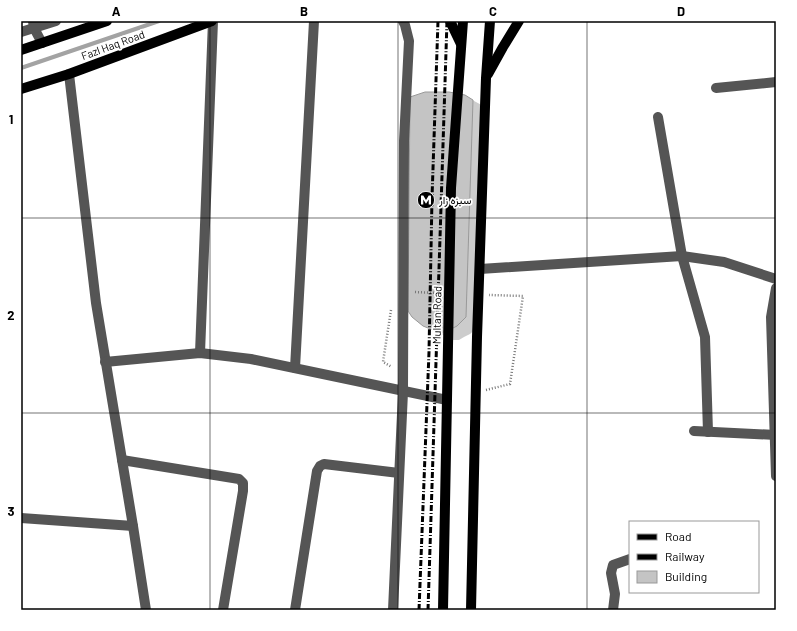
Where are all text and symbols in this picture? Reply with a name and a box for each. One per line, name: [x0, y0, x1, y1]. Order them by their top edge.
text: A: [112, 3, 121, 19]
text: B: [300, 3, 308, 19]
text: C: [489, 3, 497, 19]
text: D: [677, 3, 685, 19]
street label: Fazl Haq Road: [79, 27, 146, 62]
text: 1: [9, 111, 13, 127]
metro station icon: سبزہ زار: [416, 190, 436, 210]
place label: سبزہ زار: [438, 193, 472, 207]
street label: Multan Road: [429, 286, 444, 344]
text: 2: [7, 307, 15, 323]
text: 3: [7, 503, 15, 519]
legend: [629, 521, 759, 593]
text: Road: [665, 529, 692, 543]
text: Railway: [665, 549, 705, 563]
text: Building: [665, 569, 707, 583]

